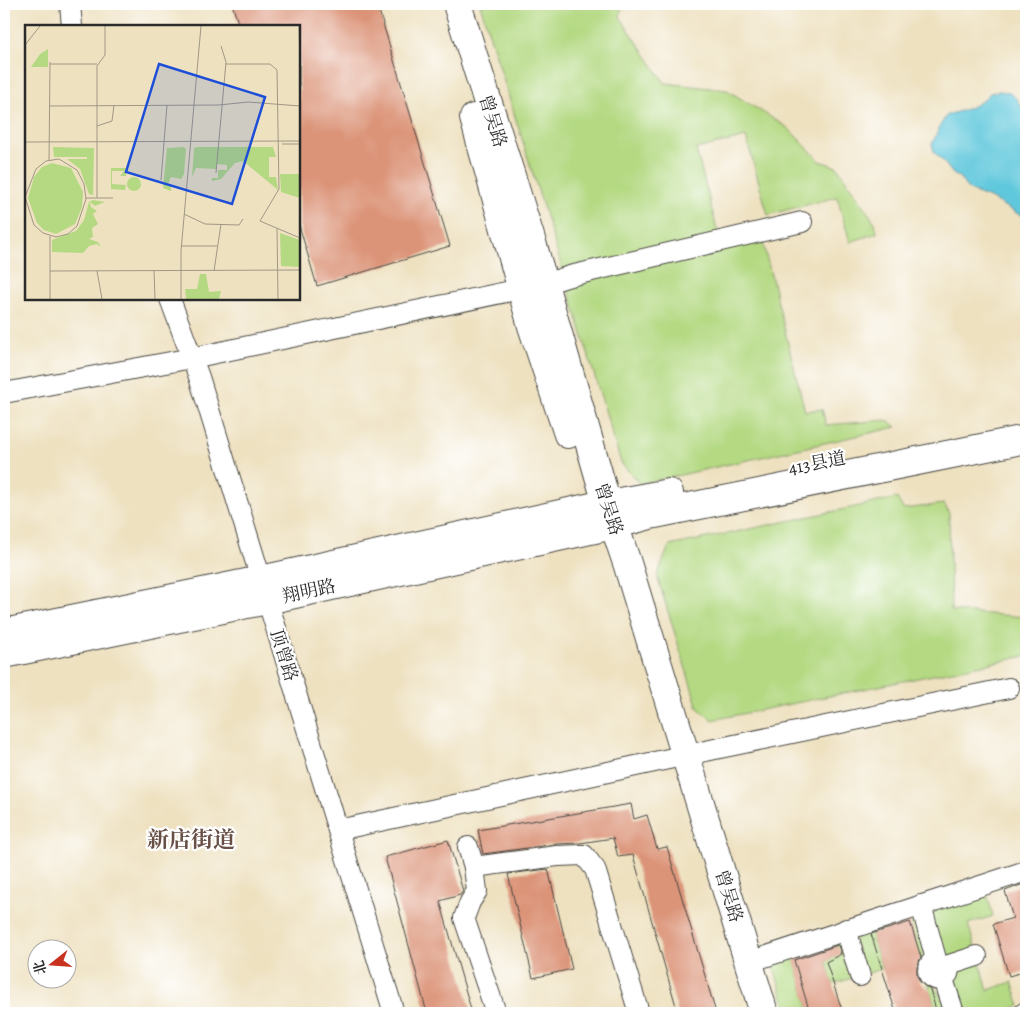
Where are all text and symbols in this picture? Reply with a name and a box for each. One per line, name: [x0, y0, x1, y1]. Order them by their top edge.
inset map: [25, 25, 300, 300]
street label: 曾吴路: [474, 92, 512, 150]
street label: 413县道: [786, 446, 848, 480]
street label: 曾吴路: [589, 480, 629, 538]
street label: 翔明路: [280, 574, 338, 608]
street label: 顶曾路: [265, 626, 303, 684]
district label: 新店街道: [147, 825, 235, 855]
street label: 曾吴路: [710, 867, 748, 925]
north arrow: [28, 940, 78, 990]
text: 北: [29, 958, 51, 977]

